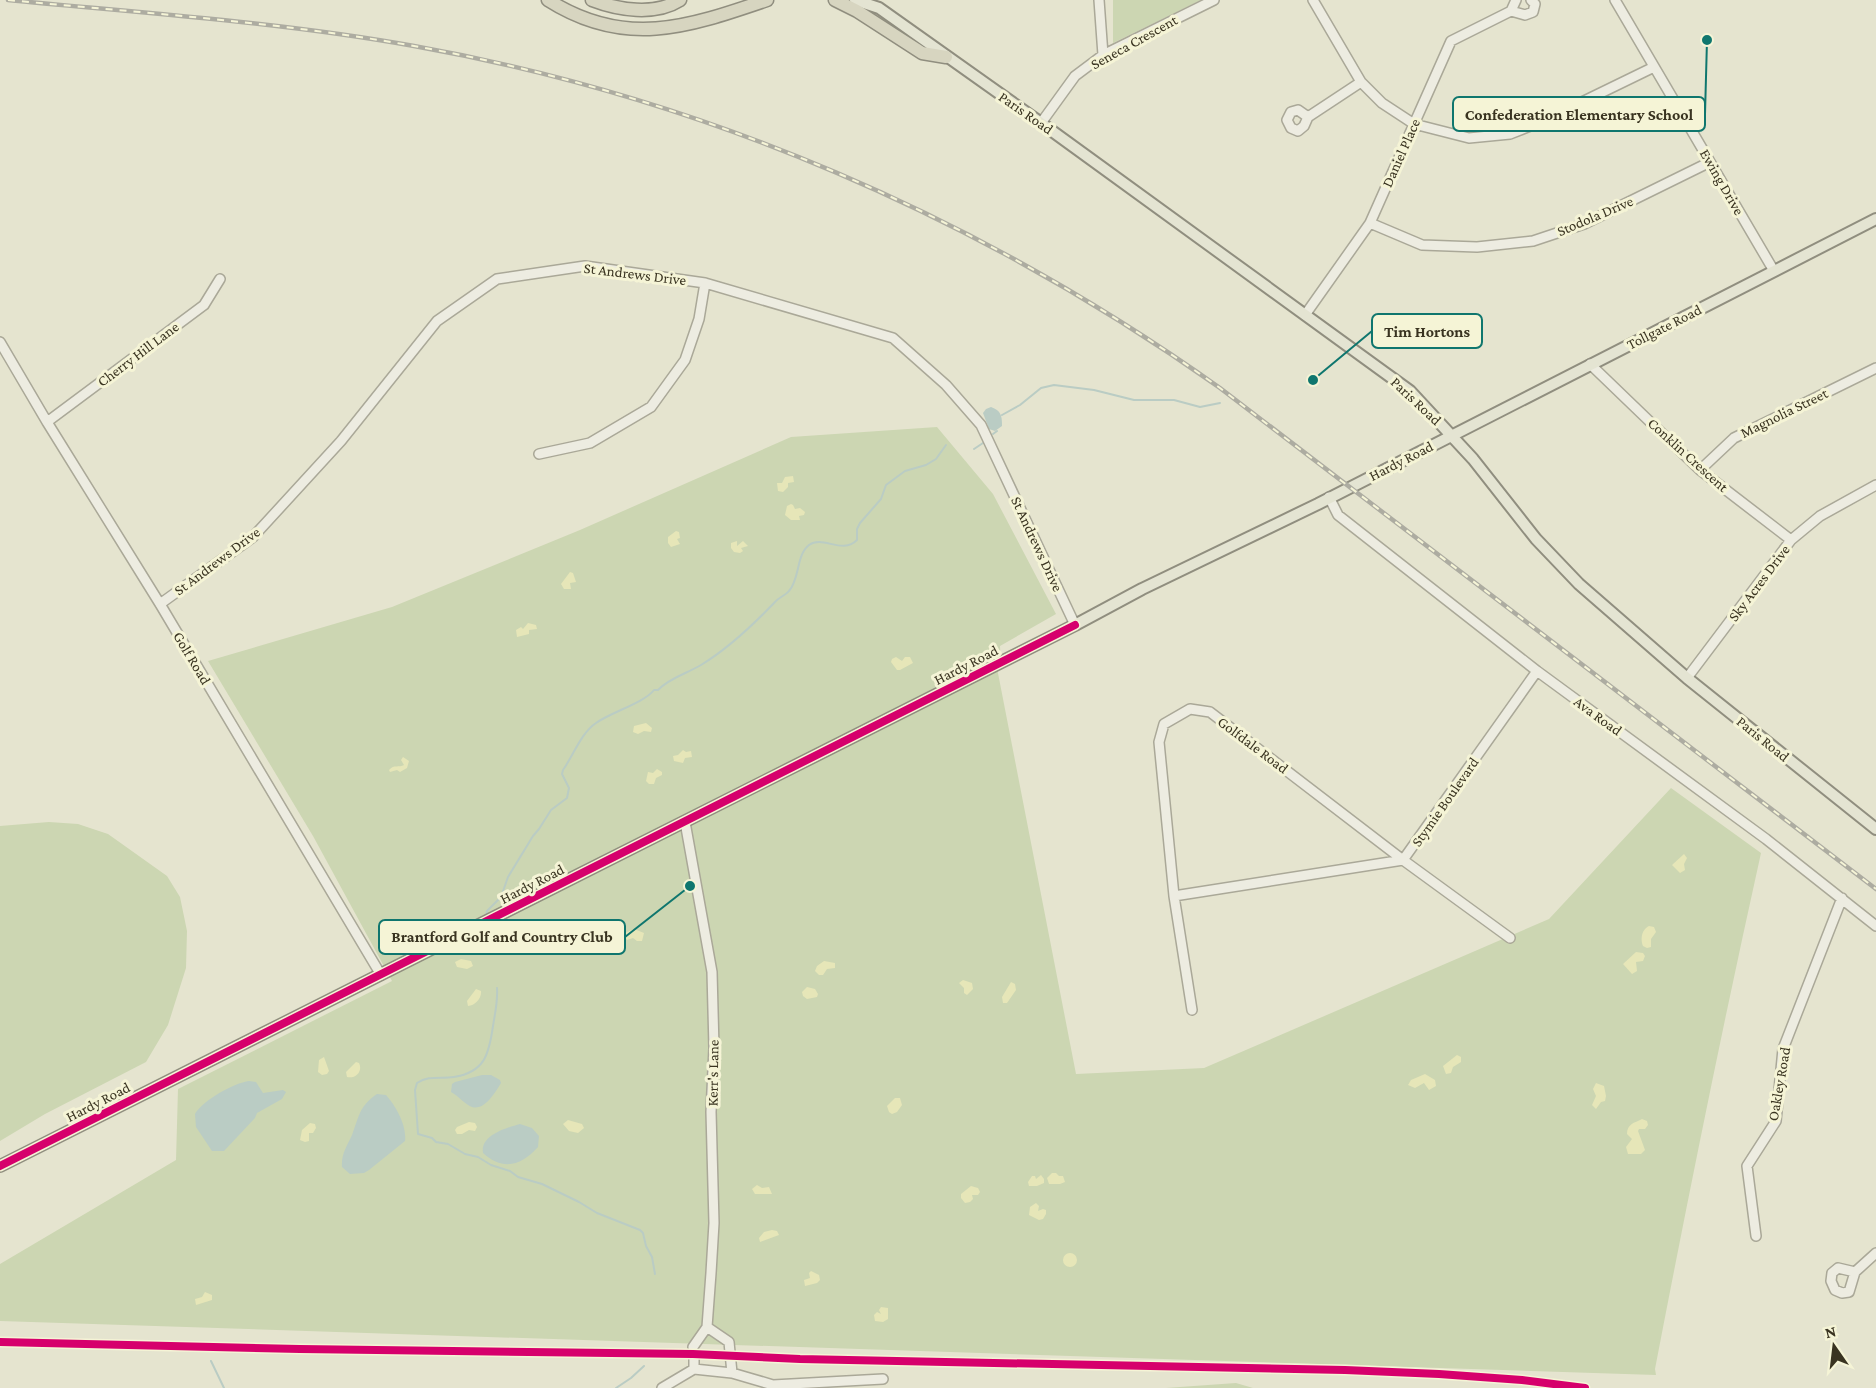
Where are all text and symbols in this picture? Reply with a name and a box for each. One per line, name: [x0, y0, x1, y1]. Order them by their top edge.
street label: Seneca Crescent: [1088, 11, 1181, 72]
street label: Paris Road: [996, 88, 1056, 138]
callout: Confederation Elementary School: [1453, 97, 1705, 131]
text: Confederation Elementary School: [1465, 106, 1694, 123]
street label: Daniel Place: [1379, 116, 1423, 190]
street label: Ewing Drive: [1696, 146, 1748, 219]
street label: Stodola Drive: [1555, 193, 1636, 239]
street label: St Andrews Drive: [583, 260, 688, 288]
street label: Tollgate Road: [1624, 301, 1705, 354]
callout: Tim Hortons: [1372, 314, 1482, 348]
street label: Cherry Hill Lane: [94, 318, 183, 391]
text: Tim Hortons: [1384, 323, 1471, 340]
street label: Paris Road: [1388, 374, 1444, 428]
street label: Magnolia Street: [1738, 385, 1832, 442]
street label: Conklin Crescent: [1645, 415, 1732, 496]
street label: Hardy Road: [1366, 438, 1436, 485]
street label: St Andrews Drive: [1008, 494, 1066, 594]
street label: St Andrews Drive: [171, 523, 263, 598]
street label: Sky Acres Drive: [1725, 541, 1794, 625]
street label: Golf Road: [170, 629, 214, 687]
street label: Hardy Road: [931, 642, 1001, 689]
street label: Ava Road: [1571, 693, 1625, 739]
street label: Golfdale Road: [1215, 713, 1291, 777]
street label: Paris Road: [1734, 713, 1792, 765]
street label: Stymie Boulevard: [1408, 754, 1483, 850]
street label: Hardy Road: [497, 861, 567, 908]
callout: Brantford Golf and Country Club: [379, 920, 625, 954]
text: Brantford Golf and Country Club: [391, 928, 613, 945]
street label: Kerr's Lane: [704, 1039, 722, 1107]
street label: Oakley Road: [1765, 1046, 1794, 1122]
street label: Hardy Road: [63, 1079, 133, 1126]
north arrow: [1804, 1316, 1864, 1376]
text: N: [1823, 1322, 1838, 1341]

